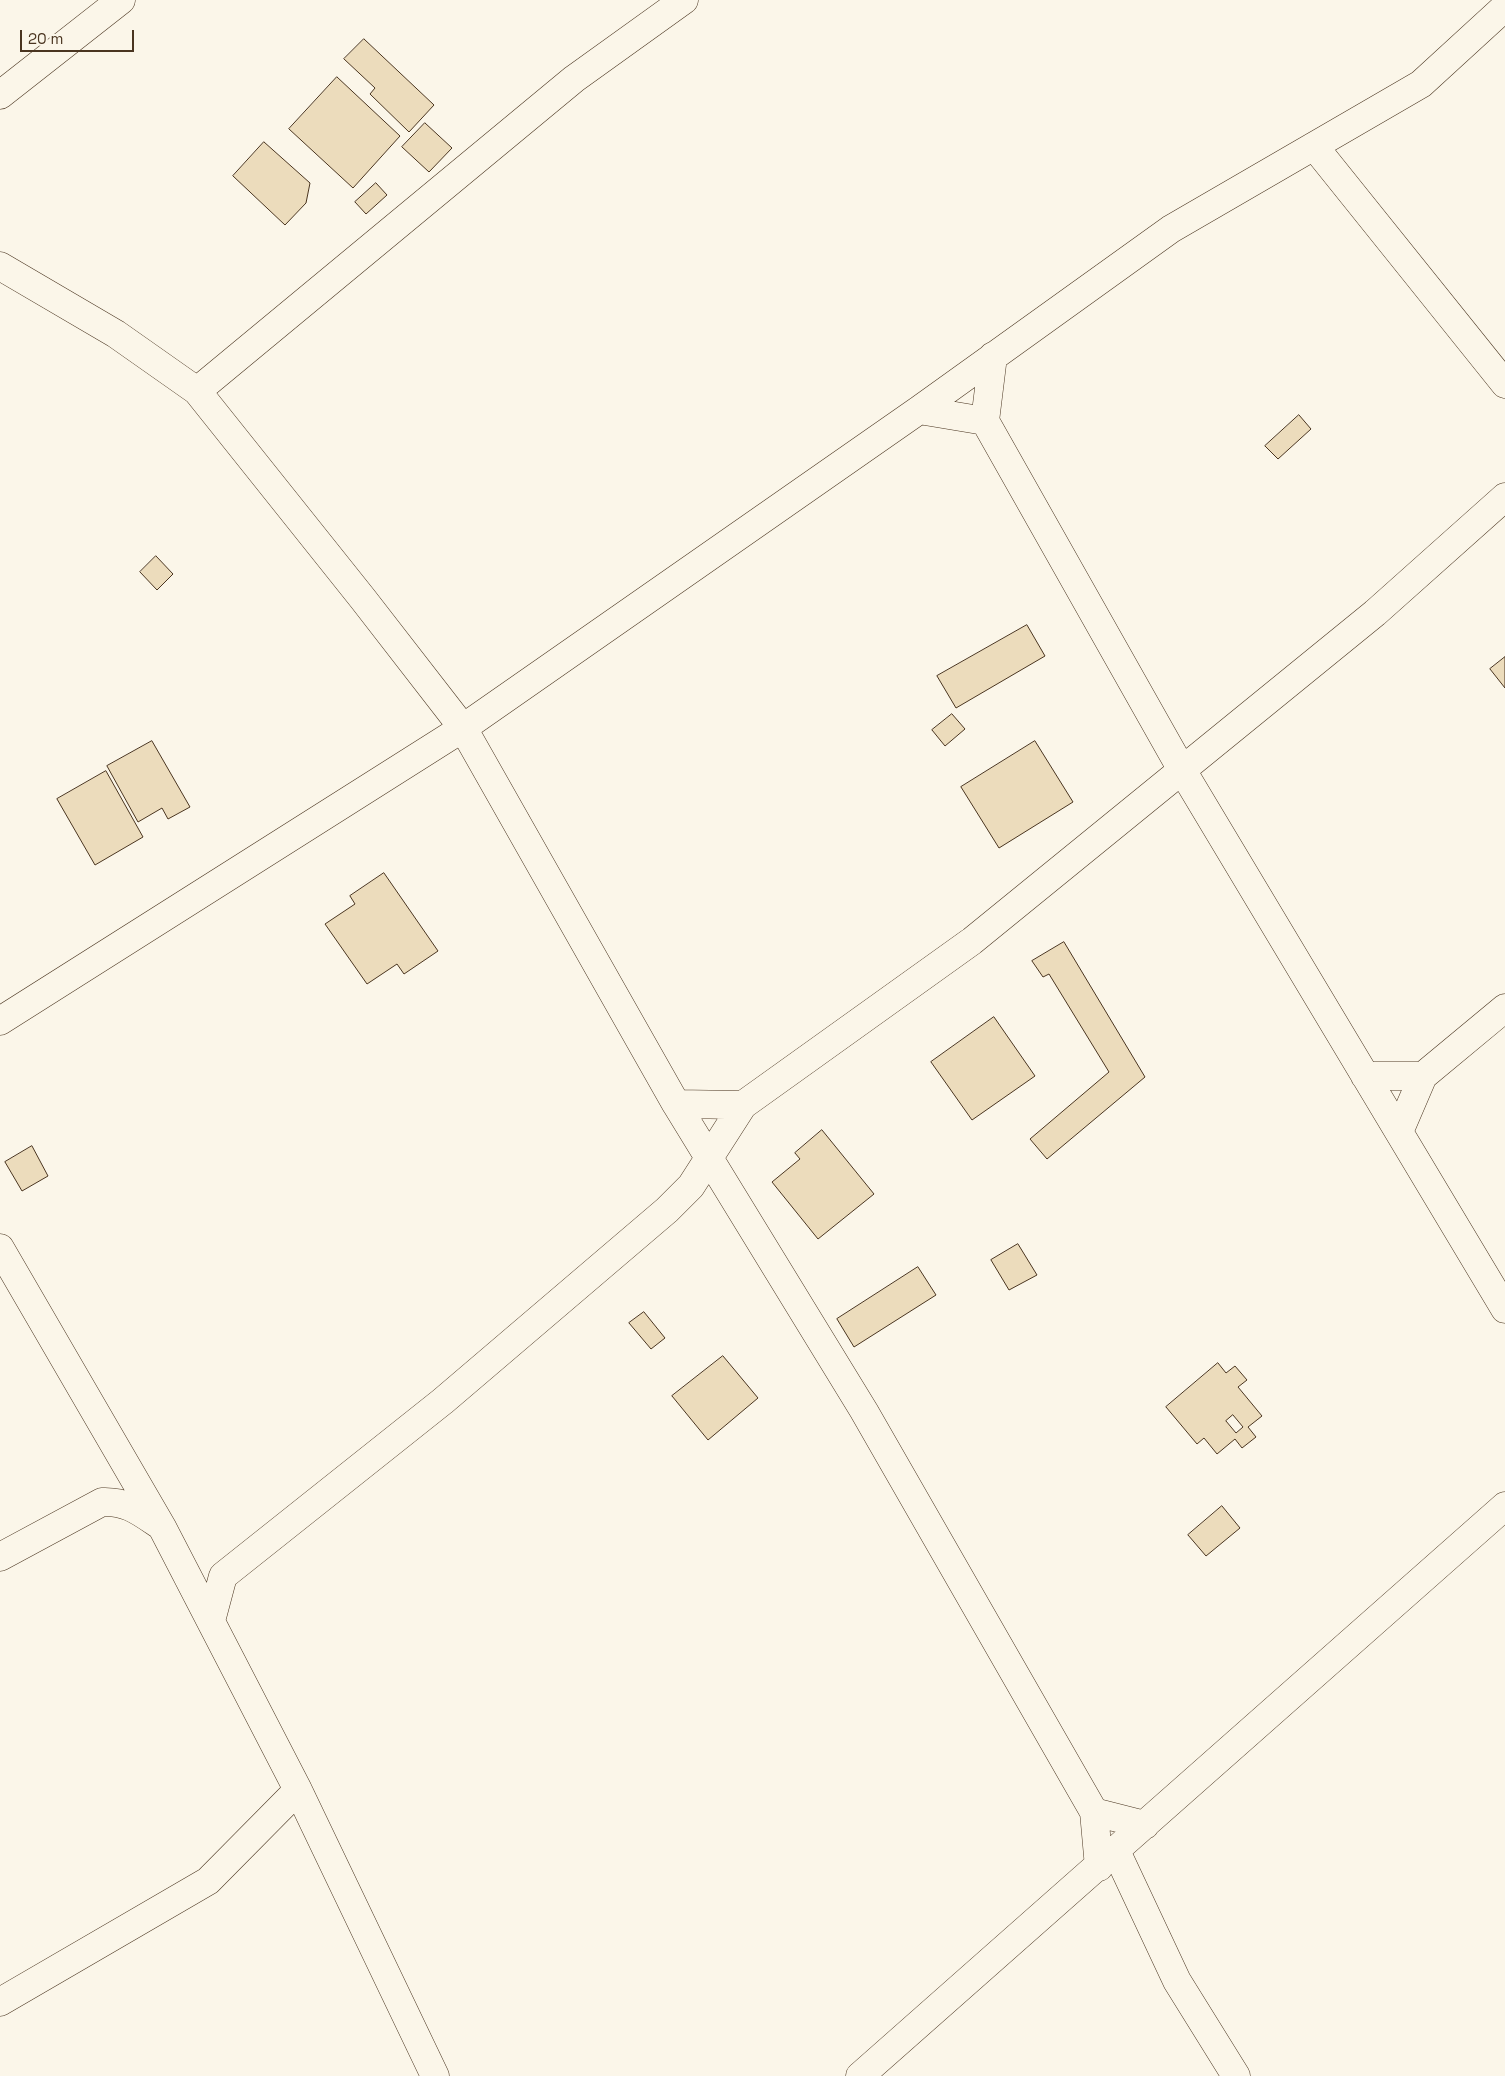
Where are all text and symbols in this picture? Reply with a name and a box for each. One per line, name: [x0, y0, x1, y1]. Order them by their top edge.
scale bar: [22, 20, 136, 52]
text: 20 m: [28, 29, 63, 48]

